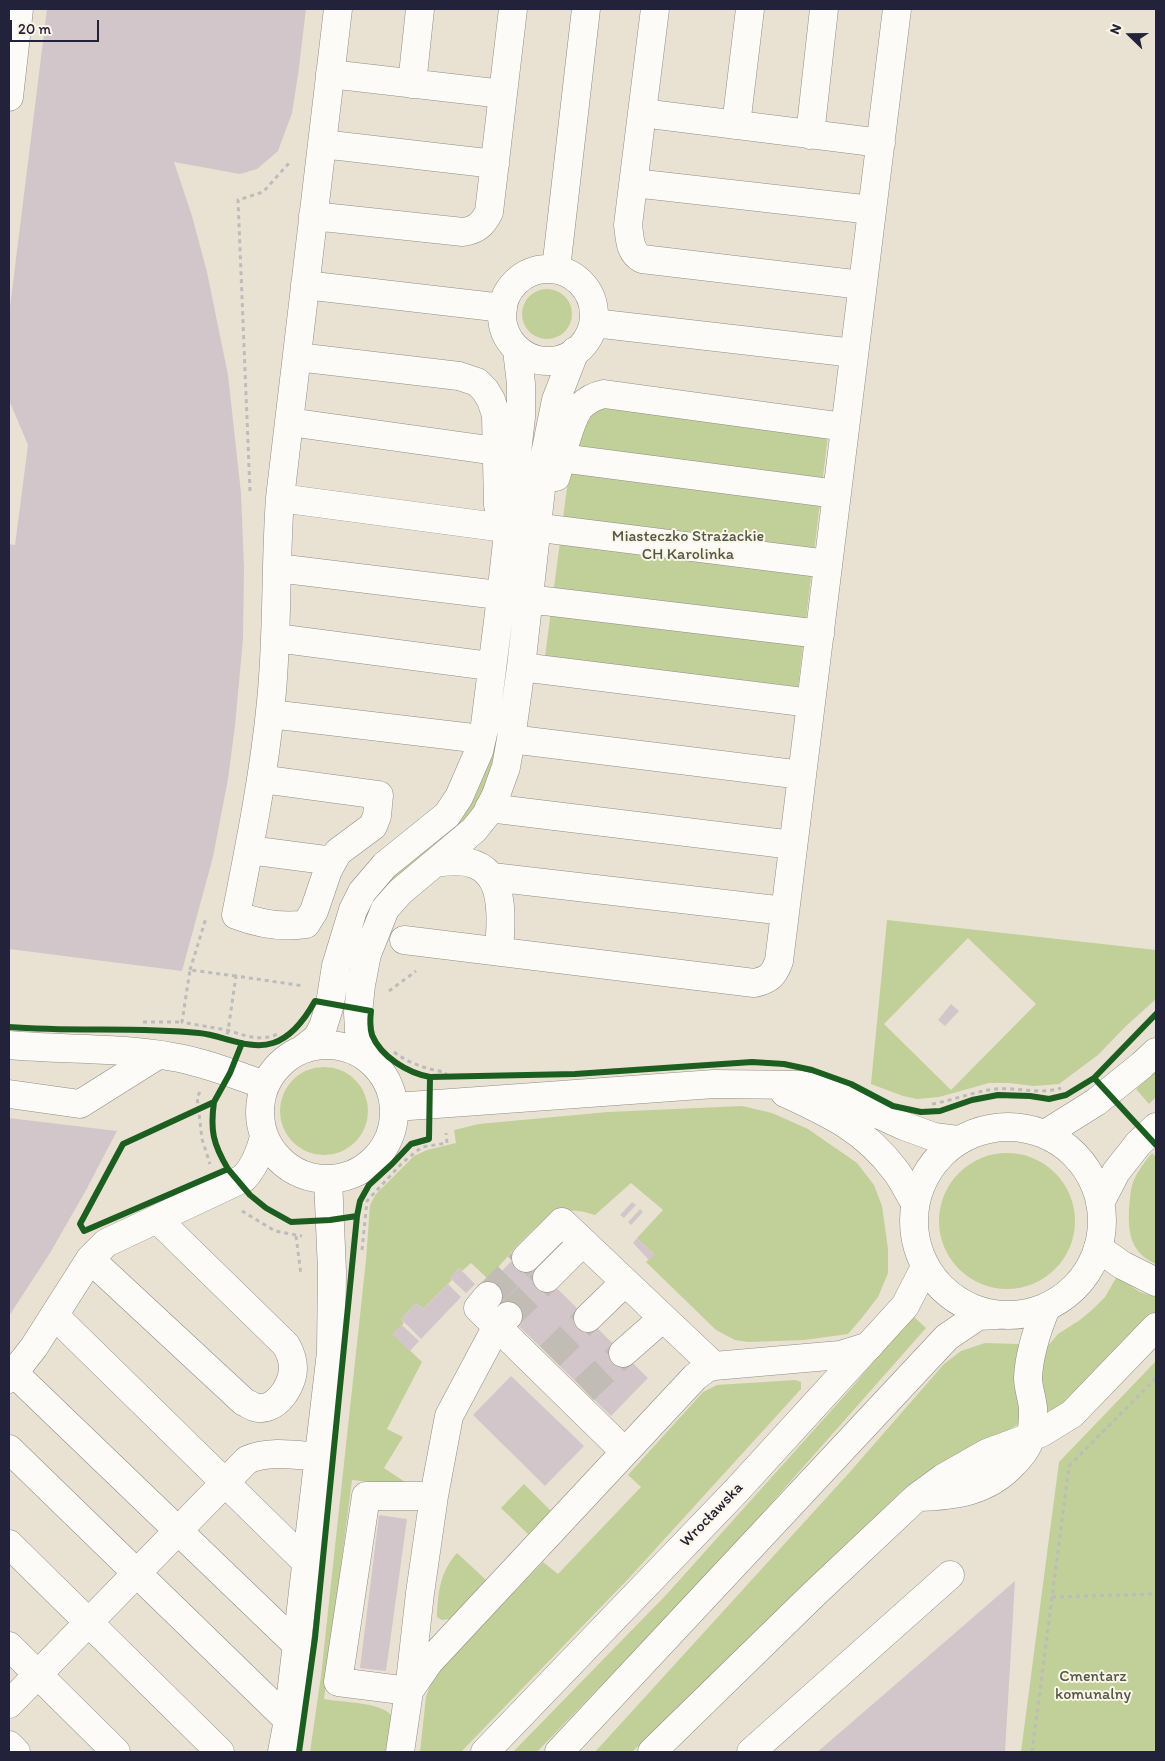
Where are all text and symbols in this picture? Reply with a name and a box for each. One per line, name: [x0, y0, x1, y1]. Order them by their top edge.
scale bar: [12, 10, 101, 42]
north arrow: [1105, 10, 1155, 60]
text: 20 m: [18, 20, 51, 38]
text: N: [1106, 22, 1125, 37]
park label: Miasteczko Strażackie CH Karolinka: [612, 527, 764, 565]
street label: Wrocławska: [676, 1479, 748, 1551]
park label: Cmentarz komunalny: [1055, 1667, 1131, 1705]

